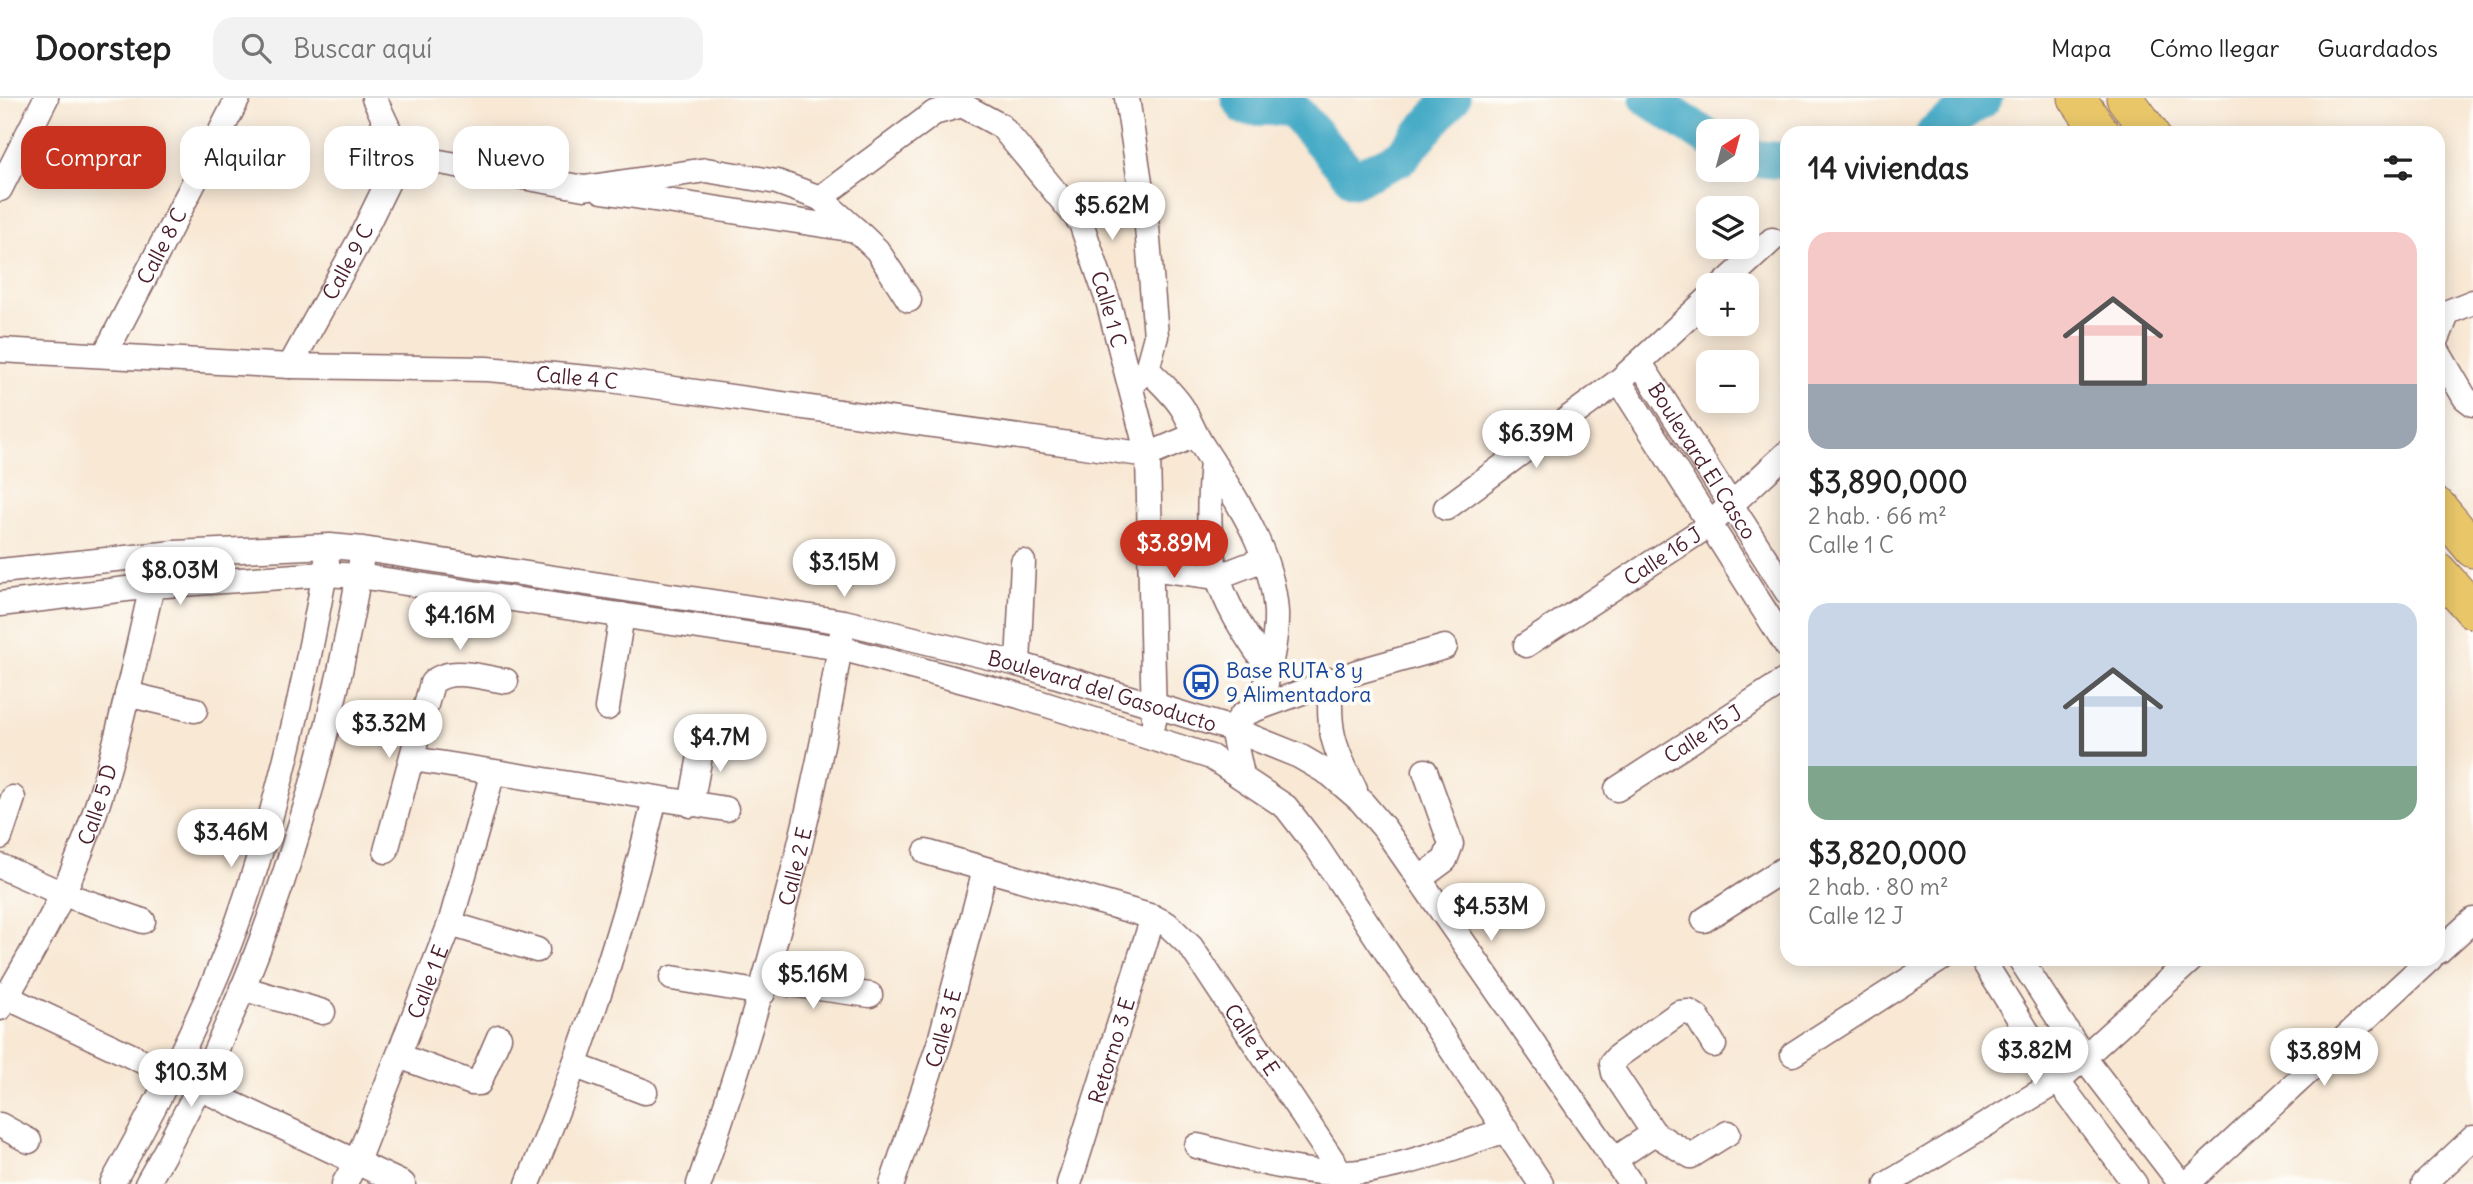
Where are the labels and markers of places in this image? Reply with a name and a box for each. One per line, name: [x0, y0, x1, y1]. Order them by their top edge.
pin: $5.62M: [1055, 183, 1169, 242]
pin: $6.39M: [1479, 410, 1593, 470]
pin: $3.89M: [1117, 520, 1231, 580]
pin: $3.15M: [787, 540, 901, 599]
pin: $8.03M: [123, 547, 237, 607]
pin: $4.16M: [403, 592, 517, 652]
place label: Base RUTA 8 y 9 Alimentadora: [1226, 657, 1371, 708]
bus stop icon: Base RUTA 8 y 9 Alimentadora: [1182, 663, 1220, 701]
pin: $3.32M: [332, 700, 446, 760]
pin: $4.7M: [671, 714, 769, 774]
pin: $3.46M: [174, 810, 288, 869]
pin: $4.53M: [1434, 884, 1548, 943]
pin: $5.16M: [756, 951, 870, 1011]
pin: $3.82M: [1978, 1028, 2092, 1087]
pin: $3.89M: [2267, 1028, 2381, 1088]
pin: $10.3M: [134, 1049, 248, 1109]

